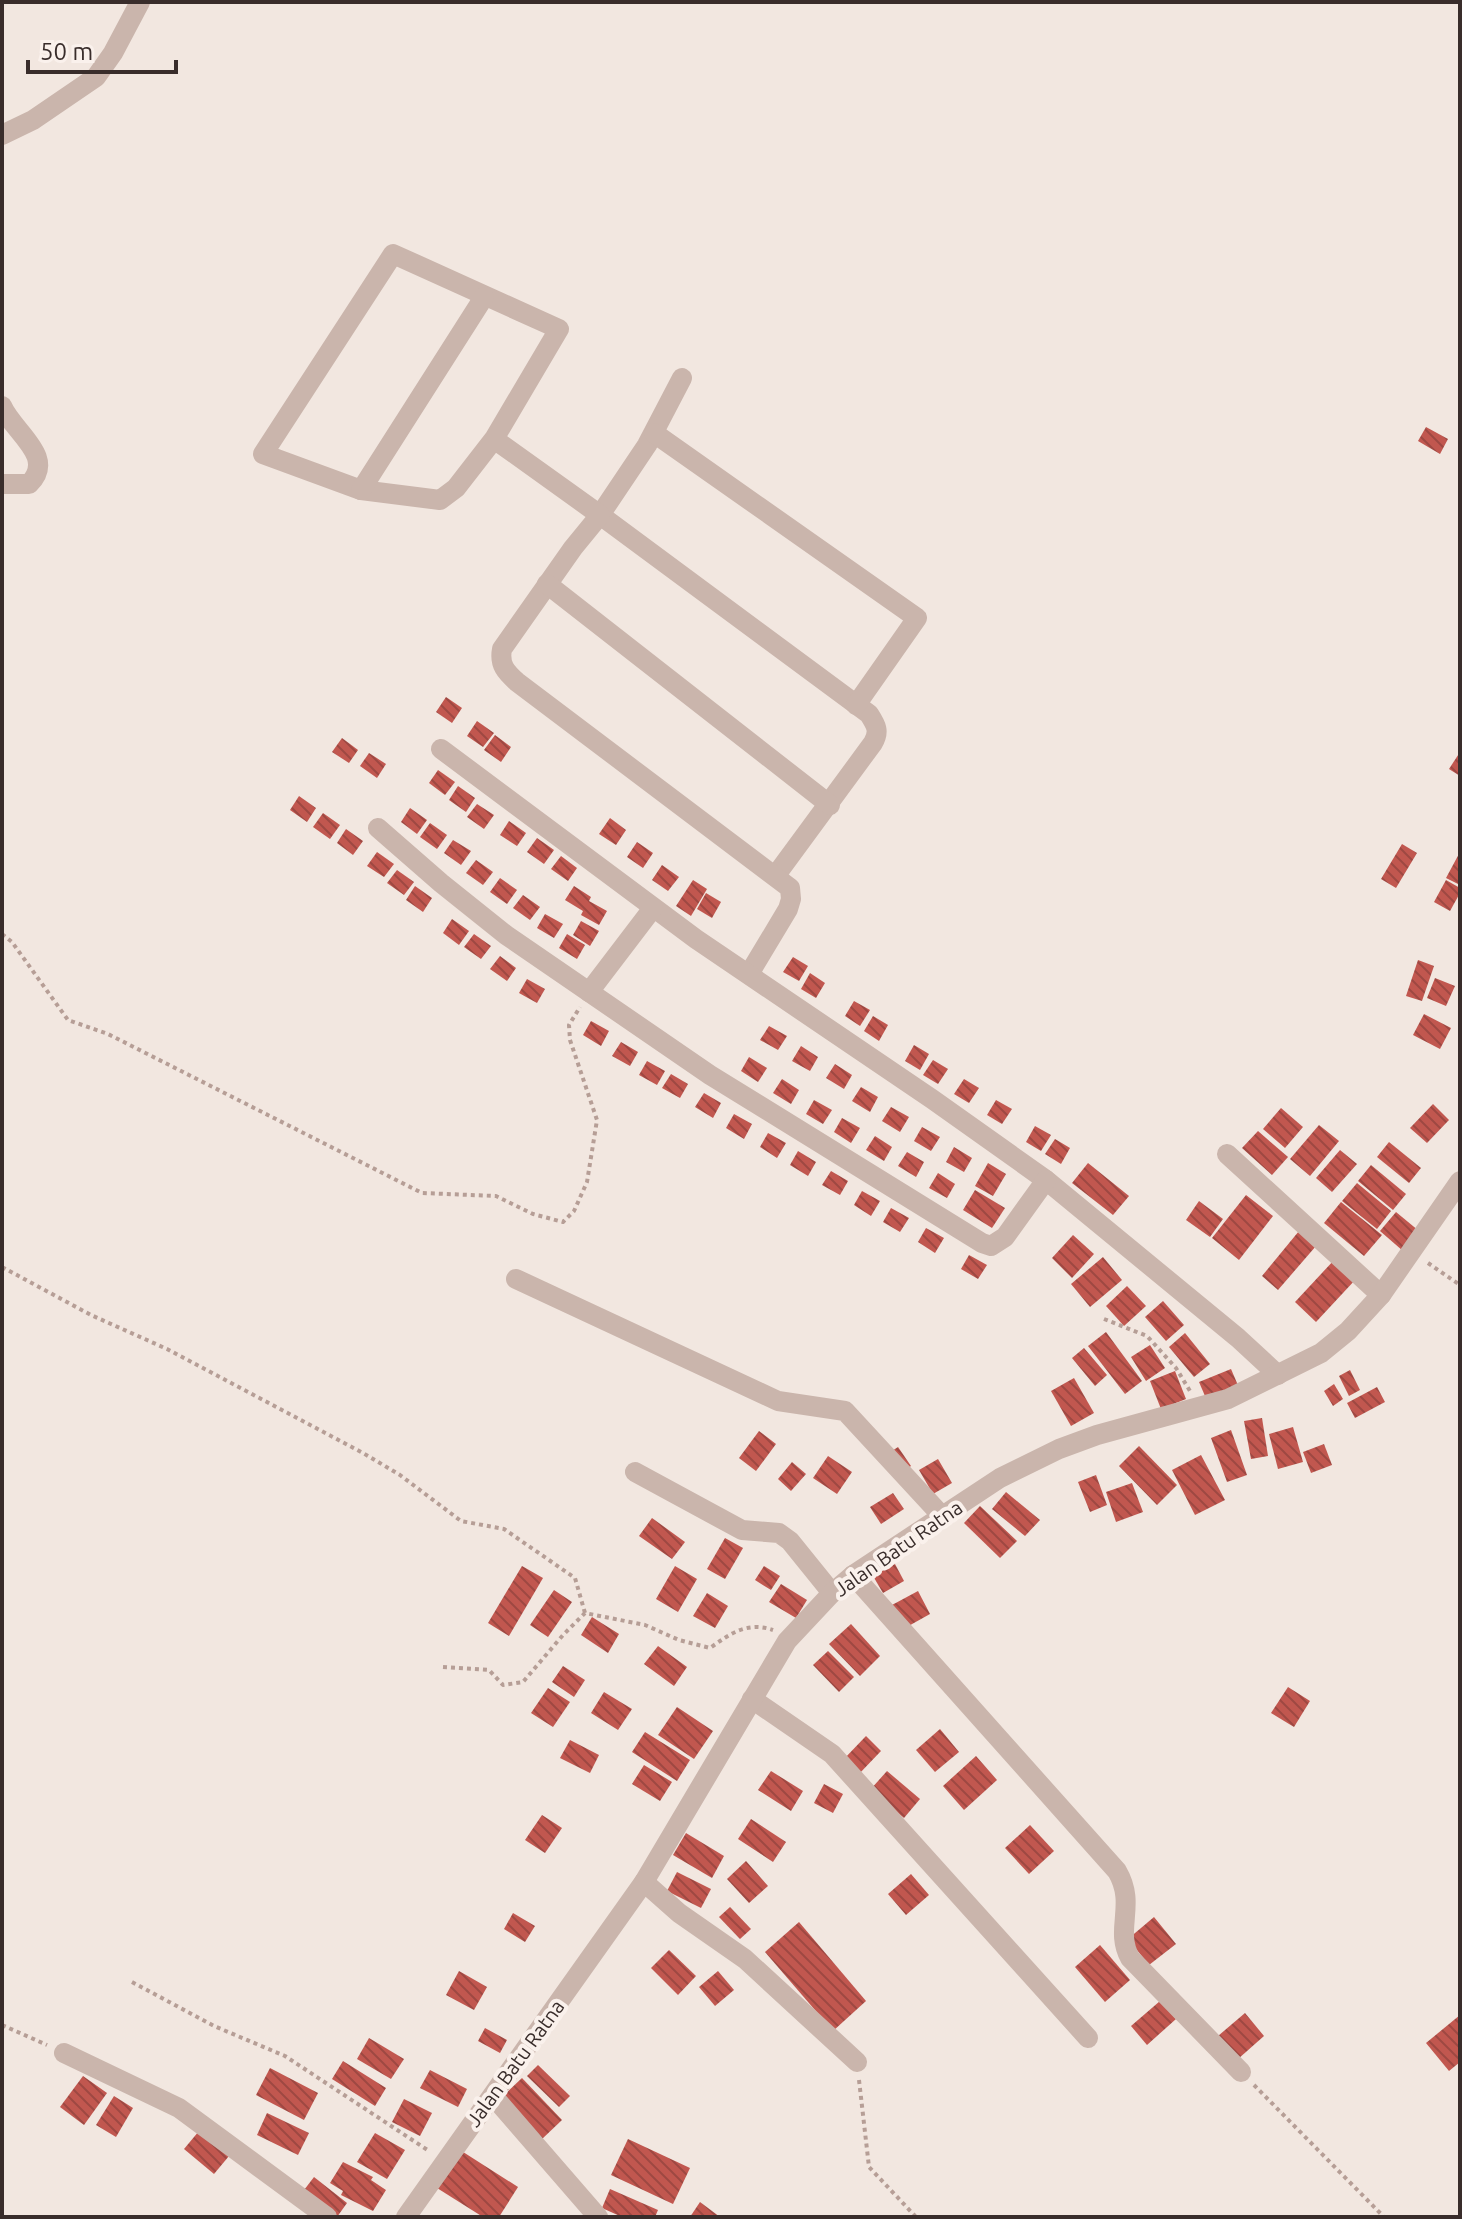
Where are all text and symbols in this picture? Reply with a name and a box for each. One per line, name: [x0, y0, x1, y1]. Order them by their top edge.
scale bar: [28, 24, 176, 74]
text: 50 m: [40, 38, 93, 65]
street label: Jalan Batu Ratna: [830, 1495, 966, 1601]
street label: Jalan Batu Ratna: [461, 1995, 569, 2131]

